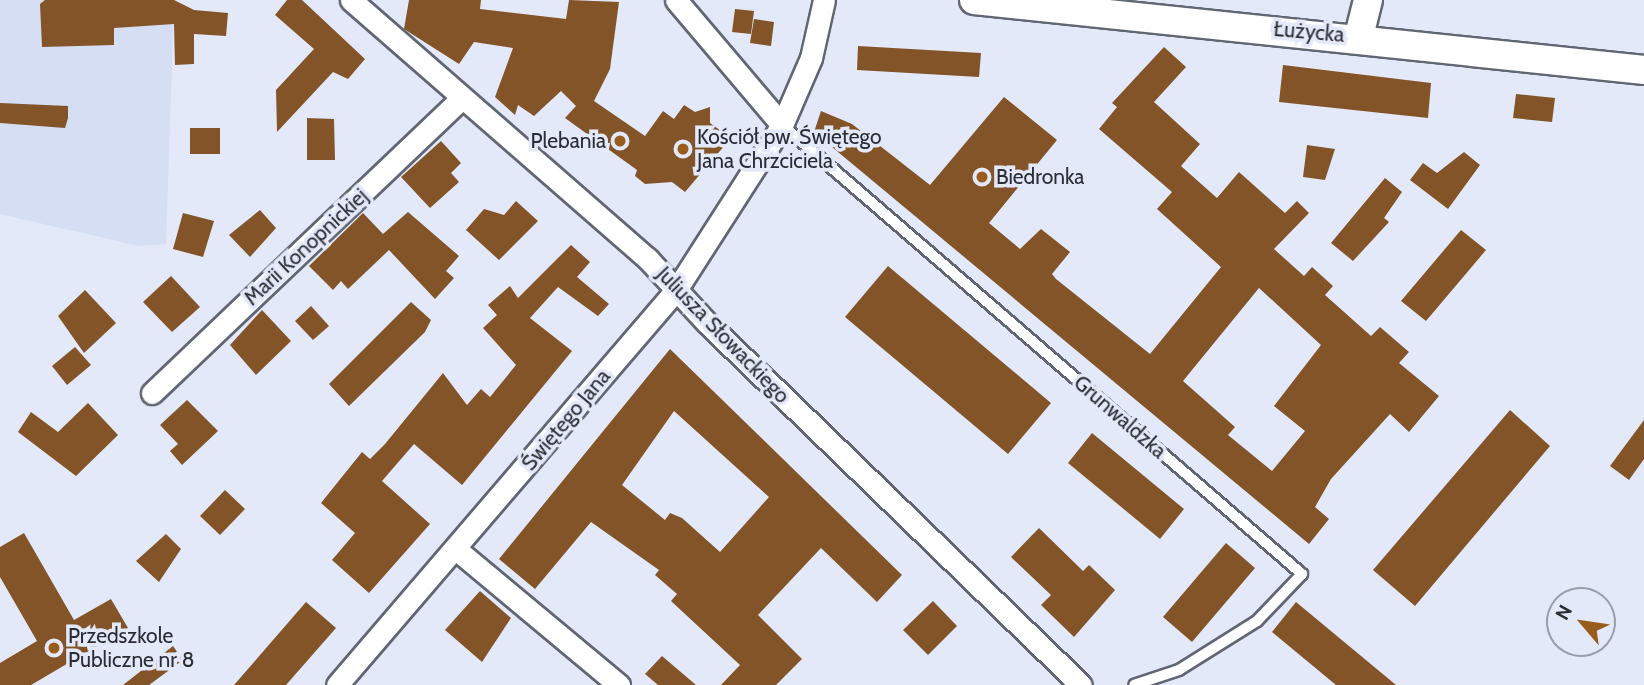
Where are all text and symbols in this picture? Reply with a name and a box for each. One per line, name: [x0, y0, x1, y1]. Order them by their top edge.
street label: Łużycka: [1273, 16, 1345, 48]
place label: Kościół pw. Świętego Jana Chrzciciela: [697, 124, 882, 174]
place label: Plebania: [530, 128, 606, 154]
marker: Plebania: [612, 133, 628, 149]
marker: Kościół pw. Świętego Jana Chrzciciela: [675, 141, 691, 157]
place label: Biedronka: [996, 164, 1084, 190]
marker: Biedronka: [974, 169, 990, 185]
street label: Marii Konopnickiej: [239, 183, 373, 311]
street label: Juliusza Słowackiego: [651, 262, 795, 408]
street label: Świętego Jana: [516, 364, 616, 476]
street label: Grunwaldzka: [1069, 370, 1171, 464]
north arrow: [1546, 587, 1616, 657]
text: N: [1551, 601, 1577, 624]
place label: Przedszkole Publiczne nr 8: [68, 623, 194, 673]
marker: Przedszkole Publiczne nr 8: [46, 640, 62, 656]

